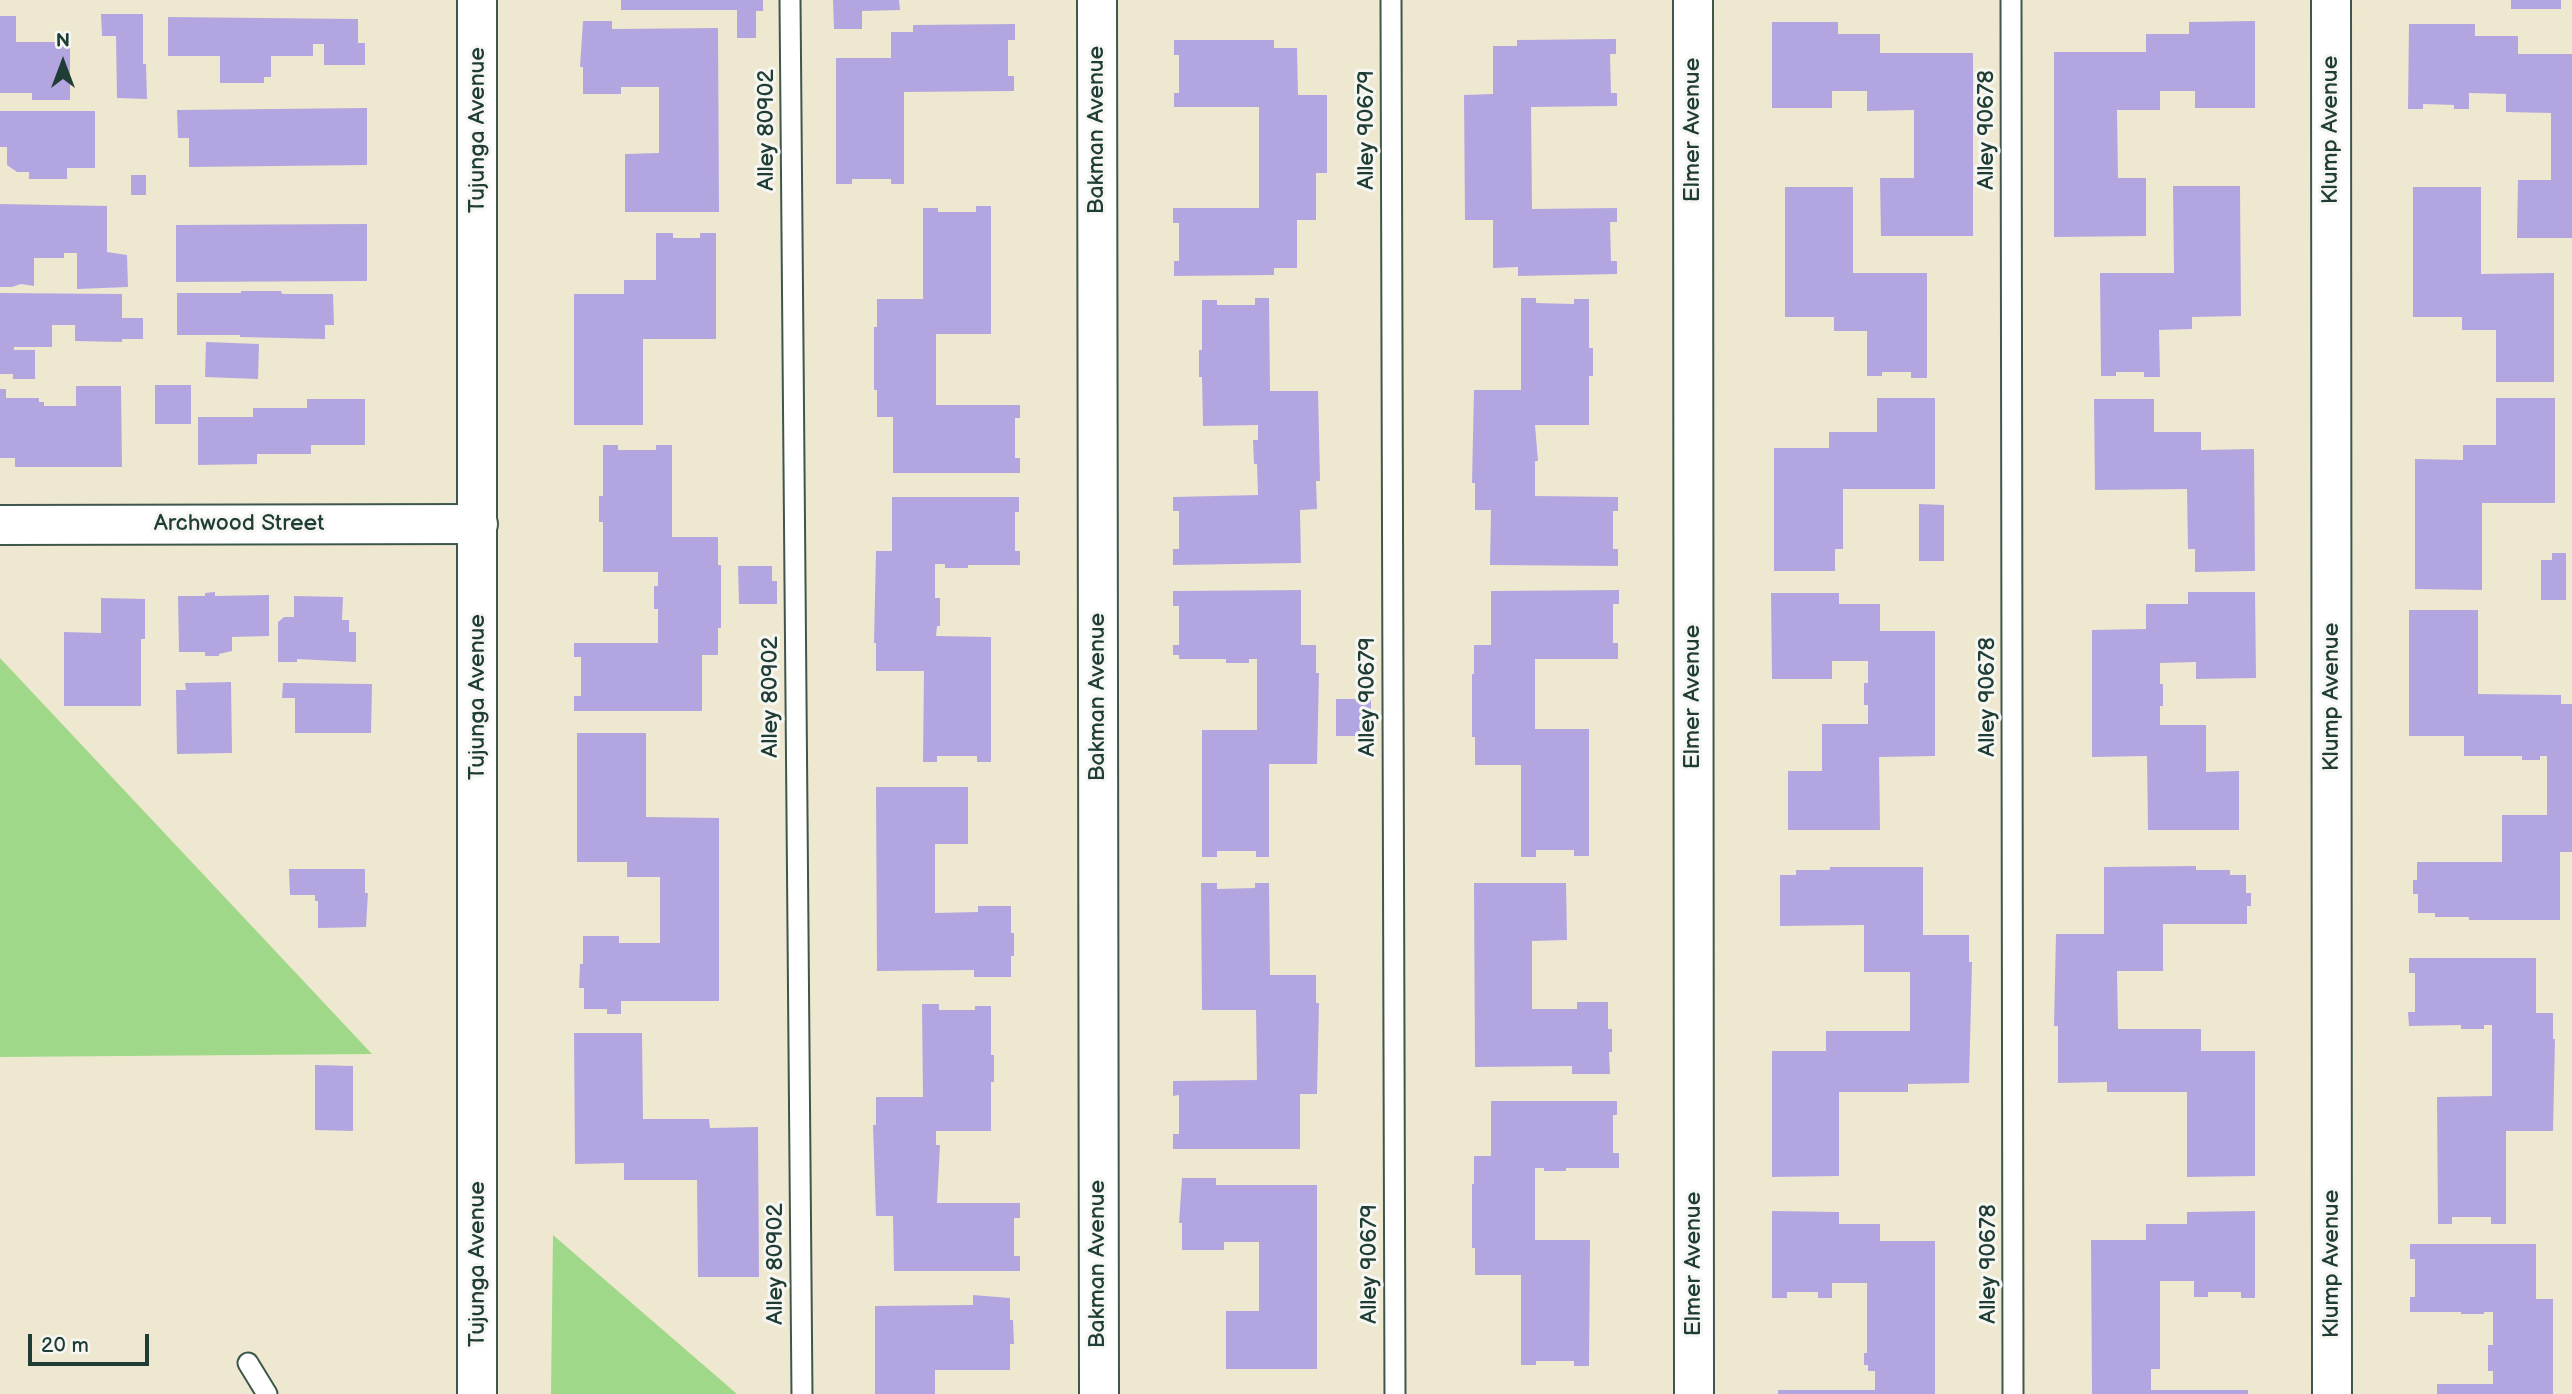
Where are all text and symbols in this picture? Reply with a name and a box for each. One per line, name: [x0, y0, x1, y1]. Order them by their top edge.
north arrow: [28, 28, 98, 98]
text: N: [56, 30, 70, 53]
street label: Bakman Avenue: [1083, 46, 1111, 214]
street label: Tujunga Avenue: [464, 47, 492, 213]
street label: Klump Avenue: [2317, 56, 2345, 204]
street label: Elmer Avenue: [1679, 58, 1707, 202]
street label: Alley 80902: [753, 69, 781, 191]
street label: Alley 90679: [1353, 70, 1381, 190]
street label: Alley 90678: [1973, 70, 2001, 190]
street label: Archwood Street: [154, 510, 324, 538]
street label: Bakman Avenue: [1084, 613, 1112, 781]
street label: Tujunga Avenue: [464, 614, 492, 780]
street label: Klump Avenue: [2318, 623, 2346, 771]
street label: Elmer Avenue: [1679, 625, 1707, 769]
street label: Alley 80902: [757, 636, 785, 758]
street label: Alley 90679: [1354, 637, 1382, 757]
street label: Alley 90678: [1974, 637, 2002, 757]
street label: Bakman Avenue: [1084, 1180, 1112, 1348]
street label: Tujunga Avenue: [464, 1181, 492, 1347]
street label: Klump Avenue: [2318, 1190, 2346, 1338]
street label: Elmer Avenue: [1680, 1192, 1708, 1336]
street label: Alley 80902: [762, 1203, 790, 1325]
street label: Alley 90679: [1356, 1204, 1384, 1324]
street label: Alley 90678: [1975, 1204, 2003, 1324]
scale bar: [32, 1320, 152, 1364]
text: 20 m: [41, 1333, 89, 1358]

